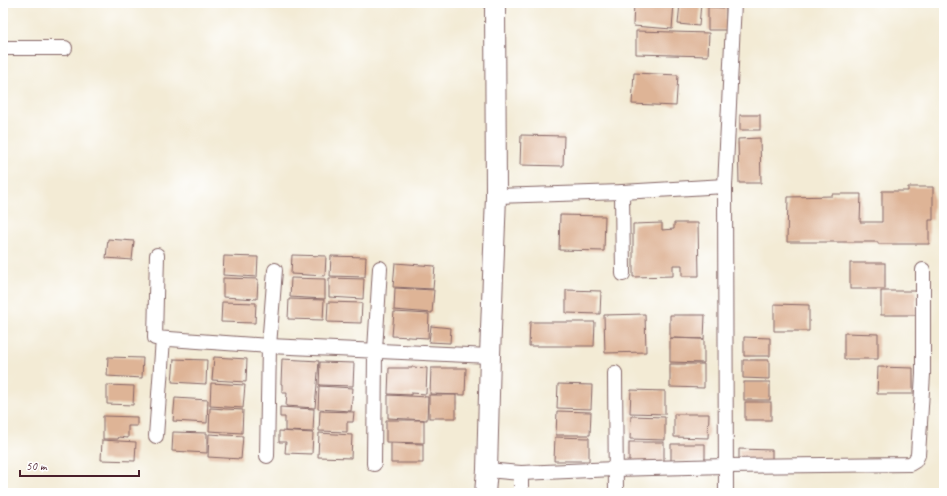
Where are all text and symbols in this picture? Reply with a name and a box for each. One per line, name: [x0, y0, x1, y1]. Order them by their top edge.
scale bar: [20, 452, 139, 478]
text: 50 m: [26, 458, 48, 474]

